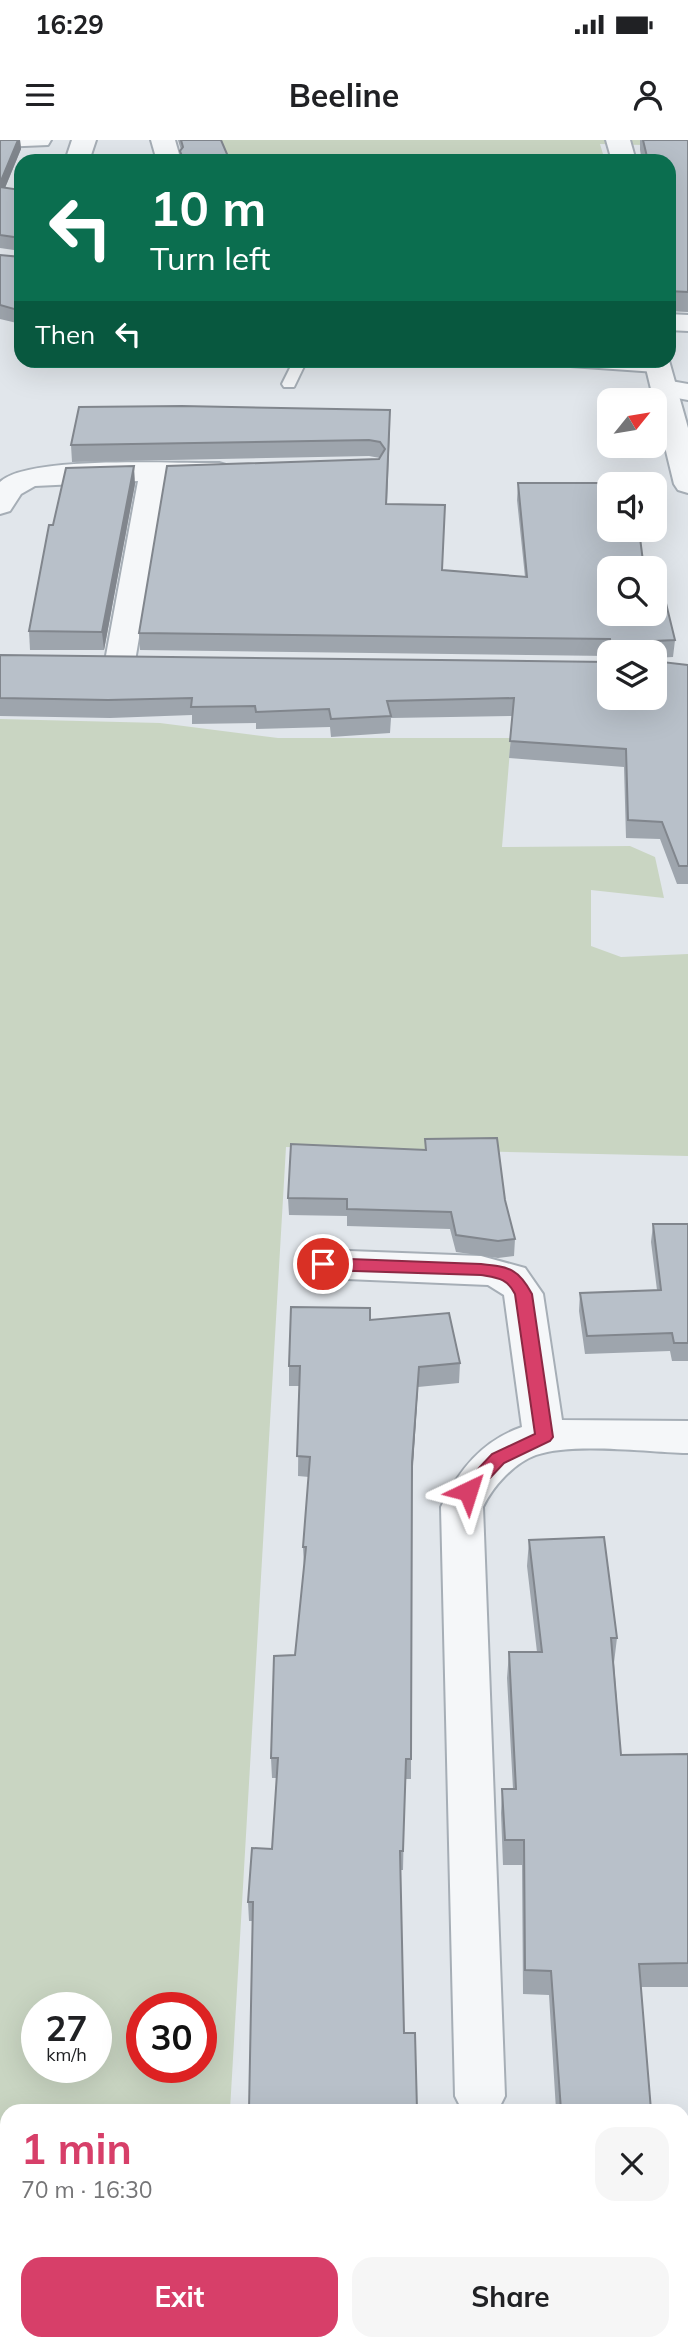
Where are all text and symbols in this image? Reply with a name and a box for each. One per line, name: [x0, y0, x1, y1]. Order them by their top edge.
text: 16:29: [35, 8, 104, 41]
text: Beeline: [289, 75, 399, 115]
icon: menu: [21, 76, 59, 114]
icon: person: [629, 76, 667, 114]
text: 10 m: [150, 177, 266, 238]
icon: left: [35, 182, 126, 273]
text: Turn left: [150, 238, 270, 278]
icon: left: [109, 315, 147, 353]
text: Then: [35, 318, 95, 351]
north arrow: [597, 388, 667, 458]
map controls: [597, 388, 667, 710]
button: sound: [597, 472, 667, 542]
button: search: [597, 556, 667, 626]
button: layers: [597, 640, 667, 710]
pin: [293, 1234, 353, 1294]
icon: arrive: [304, 1245, 342, 1283]
position arrow: [431, 1454, 505, 1528]
speed limit sign: 30: [126, 1992, 217, 2083]
text: 27: [45, 2006, 88, 2050]
text: km/h: [46, 2043, 87, 2066]
text: 1 min: [21, 2122, 132, 2175]
button: close: [595, 2127, 669, 2201]
text: 70 m · 16:30: [21, 2175, 153, 2204]
button: Exit: [21, 2257, 338, 2337]
button: Share: [352, 2257, 669, 2337]

